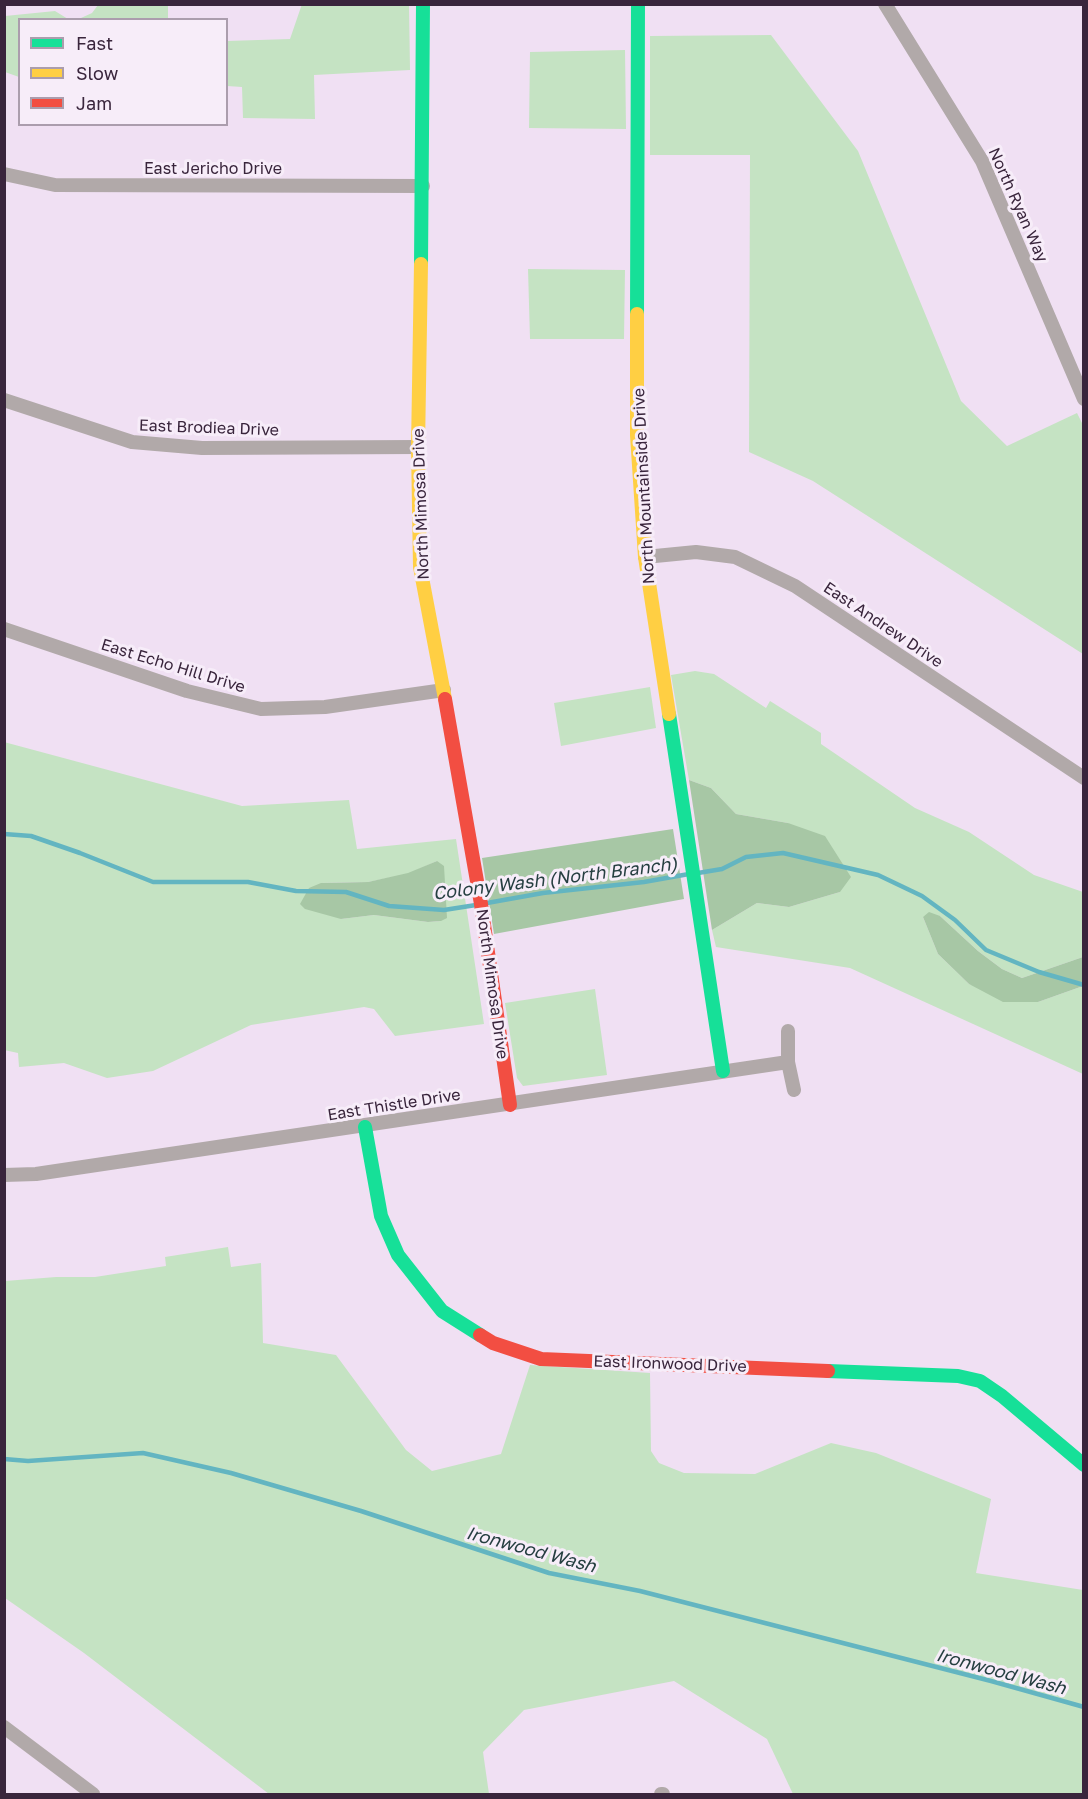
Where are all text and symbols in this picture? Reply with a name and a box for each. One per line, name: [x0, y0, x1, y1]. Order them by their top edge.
legend: [18, 18, 228, 126]
text: Fast: [76, 32, 113, 54]
text: Slow: [76, 62, 118, 84]
text: Jam: [76, 92, 112, 114]
street label: North Ryan Way: [984, 145, 1052, 265]
street label: East Jericho Drive: [144, 159, 282, 179]
street label: North Mountainside Drive: [629, 387, 659, 585]
street label: East Brodiea Drive: [139, 416, 279, 440]
street label: North Mimosa Drive: [409, 428, 433, 580]
street label: East Andrew Drive: [820, 578, 946, 672]
street label: East Echo Hill Drive: [99, 635, 247, 697]
water label: Colony Wash (North Branch): [432, 853, 678, 905]
street label: North Mimosa Drive: [472, 908, 512, 1060]
street label: East Thistle Drive: [326, 1085, 462, 1125]
street label: East Ironwood Drive: [593, 1352, 747, 1376]
water label: Ironwood Wash: [464, 1522, 598, 1578]
water label: Ironwood Wash: [934, 1644, 1068, 1700]

